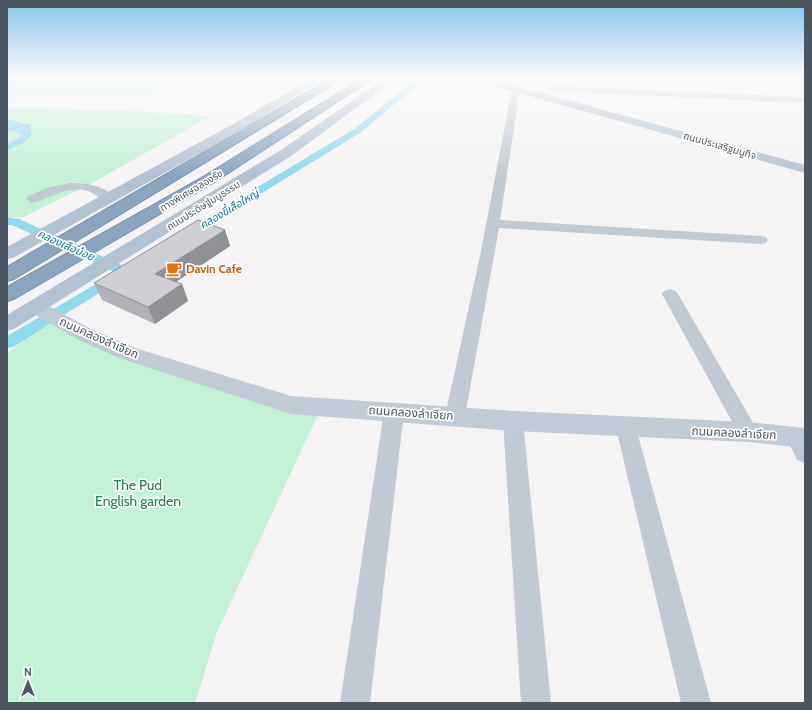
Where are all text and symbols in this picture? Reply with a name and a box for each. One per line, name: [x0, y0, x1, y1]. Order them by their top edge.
street label: ถนนประเสริฐมนูกิจ: [682, 129, 758, 162]
street label: ทางพิเศษฉลองรัช: [157, 167, 225, 214]
street label: ถนนประดิษฐ์มนูธรรม: [164, 178, 242, 233]
water label: คลองขี้เสือใหญ่: [196, 184, 263, 232]
water label: คลองเสือน้อย: [35, 226, 98, 264]
cafe icon: Davin Cafe: [165, 260, 183, 278]
place label: Davin Cafe: [186, 261, 242, 276]
street label: ถนนคลองลำเจียก: [57, 313, 141, 362]
street label: ถนนคลองลำเจียก: [368, 402, 454, 423]
street label: ถนนคลองลำเจียก: [691, 423, 777, 442]
park label: The Pud English garden: [95, 476, 181, 510]
north arrow: [8, 662, 48, 702]
text: N: [24, 665, 32, 679]

